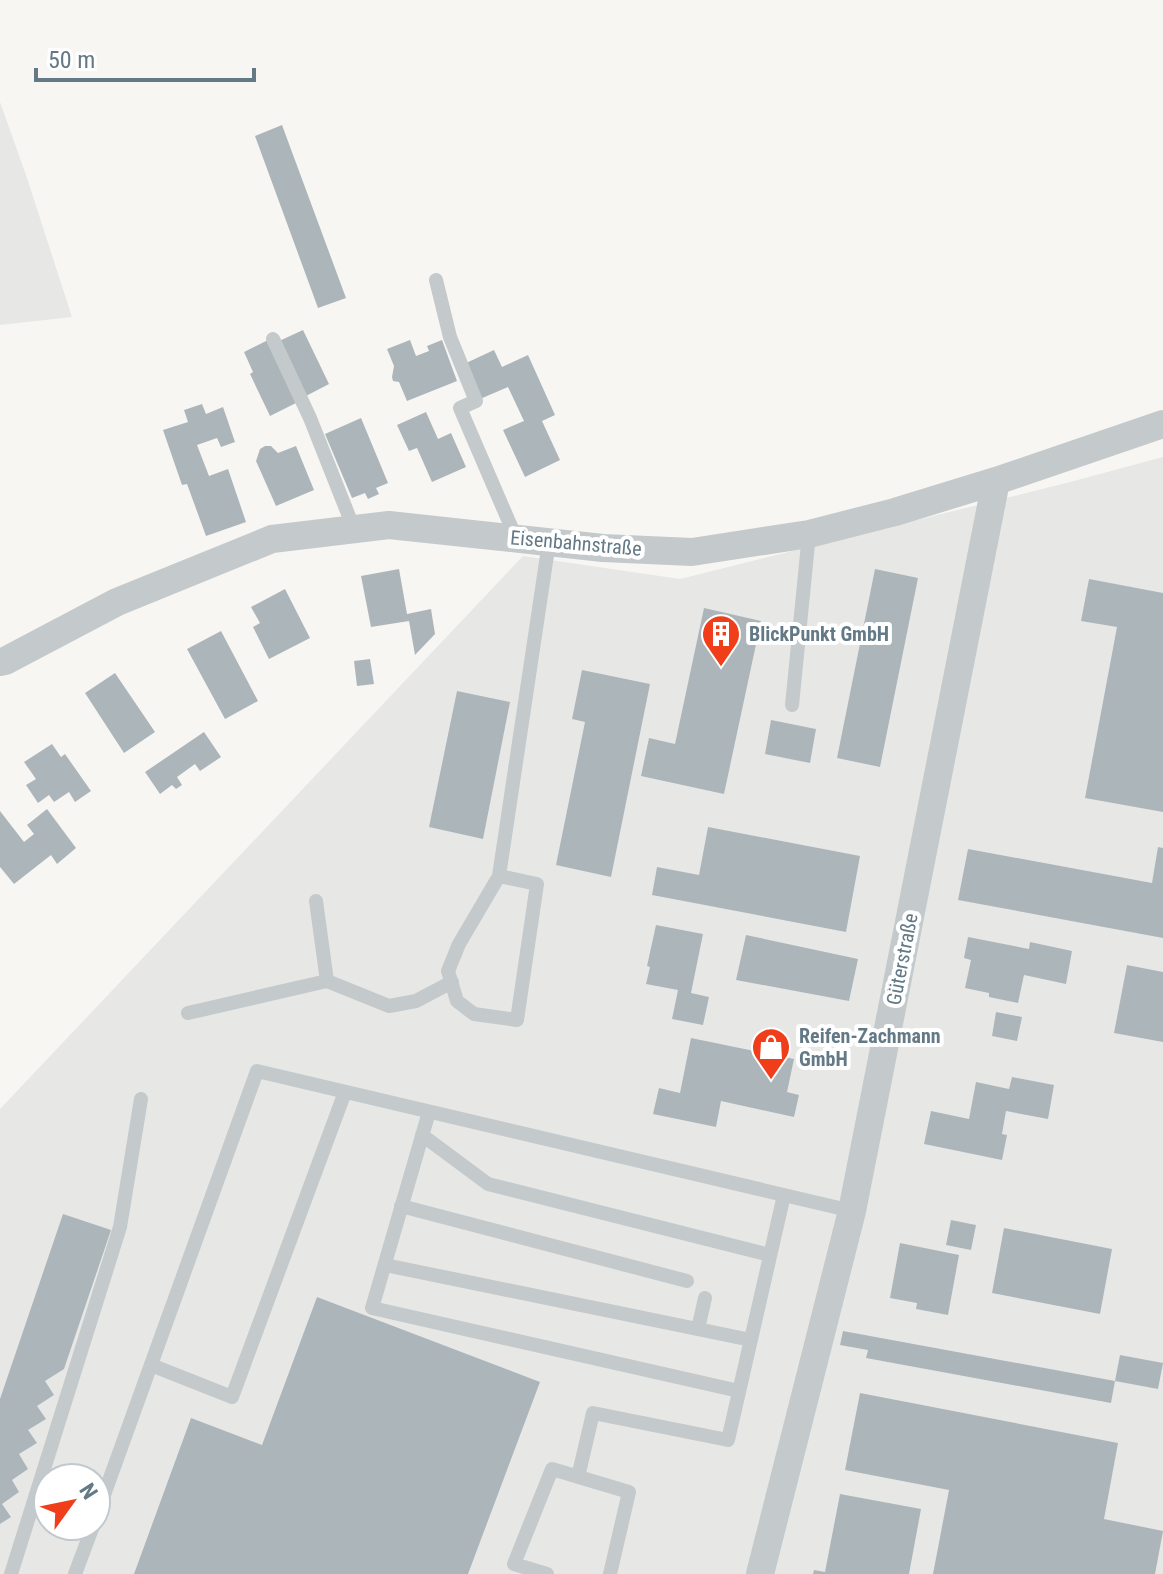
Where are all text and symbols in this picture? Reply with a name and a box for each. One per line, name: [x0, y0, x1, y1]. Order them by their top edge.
scale bar: [36, 32, 254, 82]
text: 50 m: [48, 46, 95, 74]
street label: Eisenbahnstraße: [509, 525, 643, 561]
building icon: BlickPunkt GmbH: [700, 613, 742, 668]
place label: BlickPunkt GmbH: [749, 622, 889, 646]
street label: Güterstraße: [881, 911, 923, 1007]
place label: Reifen-Zachmann GmbH: [799, 1024, 941, 1071]
shop icon: Reifen-Zachmann GmbH: [750, 1026, 792, 1081]
north arrow: [32, 1462, 112, 1542]
text: N: [74, 1479, 103, 1504]

